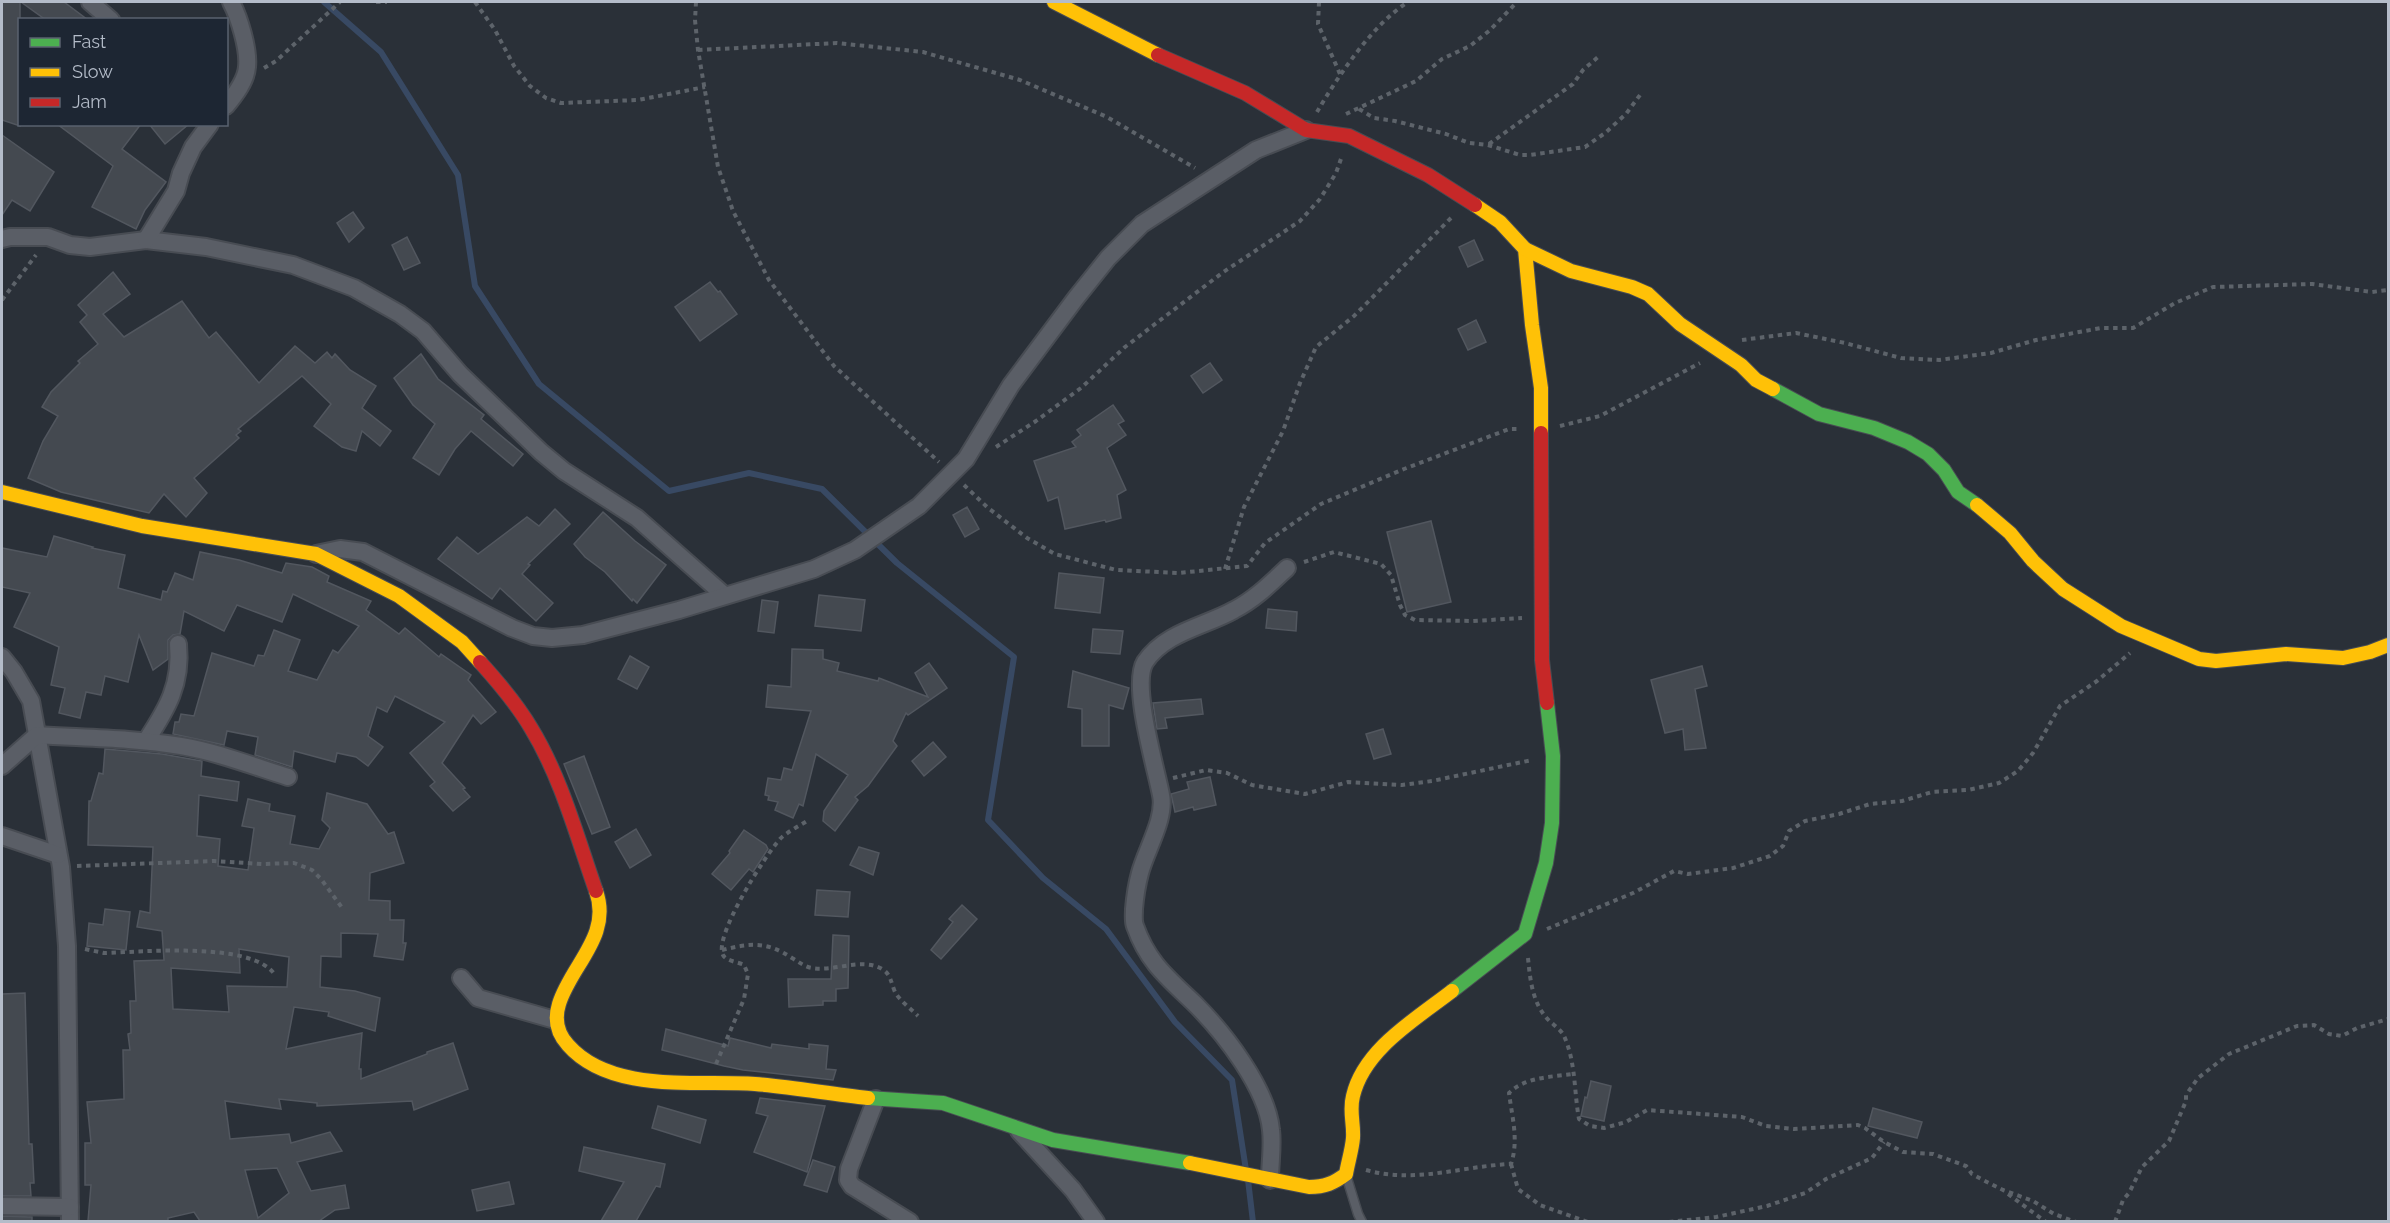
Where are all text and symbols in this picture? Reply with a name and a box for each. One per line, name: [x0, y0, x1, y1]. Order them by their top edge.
legend: [18, 18, 228, 126]
text: Fast: [72, 31, 106, 52]
text: Slow: [72, 61, 113, 82]
text: Jam: [72, 91, 107, 112]

